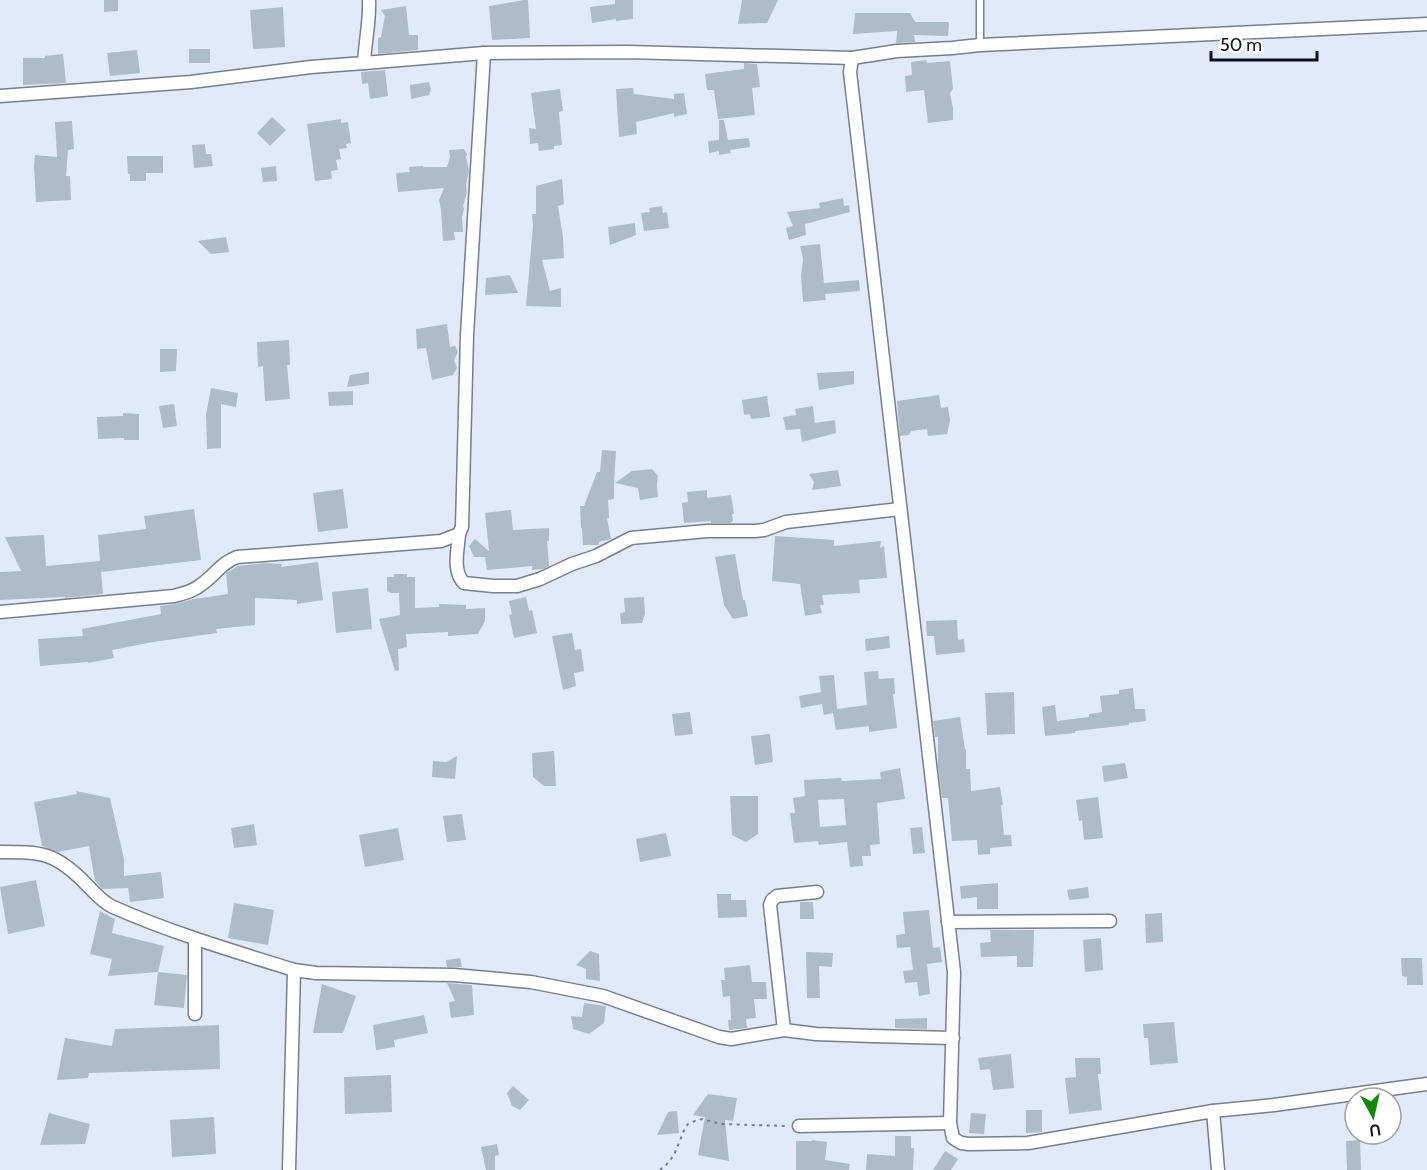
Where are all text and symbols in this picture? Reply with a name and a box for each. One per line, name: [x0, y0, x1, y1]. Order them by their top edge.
scale bar: [1211, 24, 1318, 62]
text: 50 m: [1220, 34, 1262, 56]
north arrow: [1343, 1086, 1403, 1146]
text: U: [1368, 1120, 1382, 1141]

